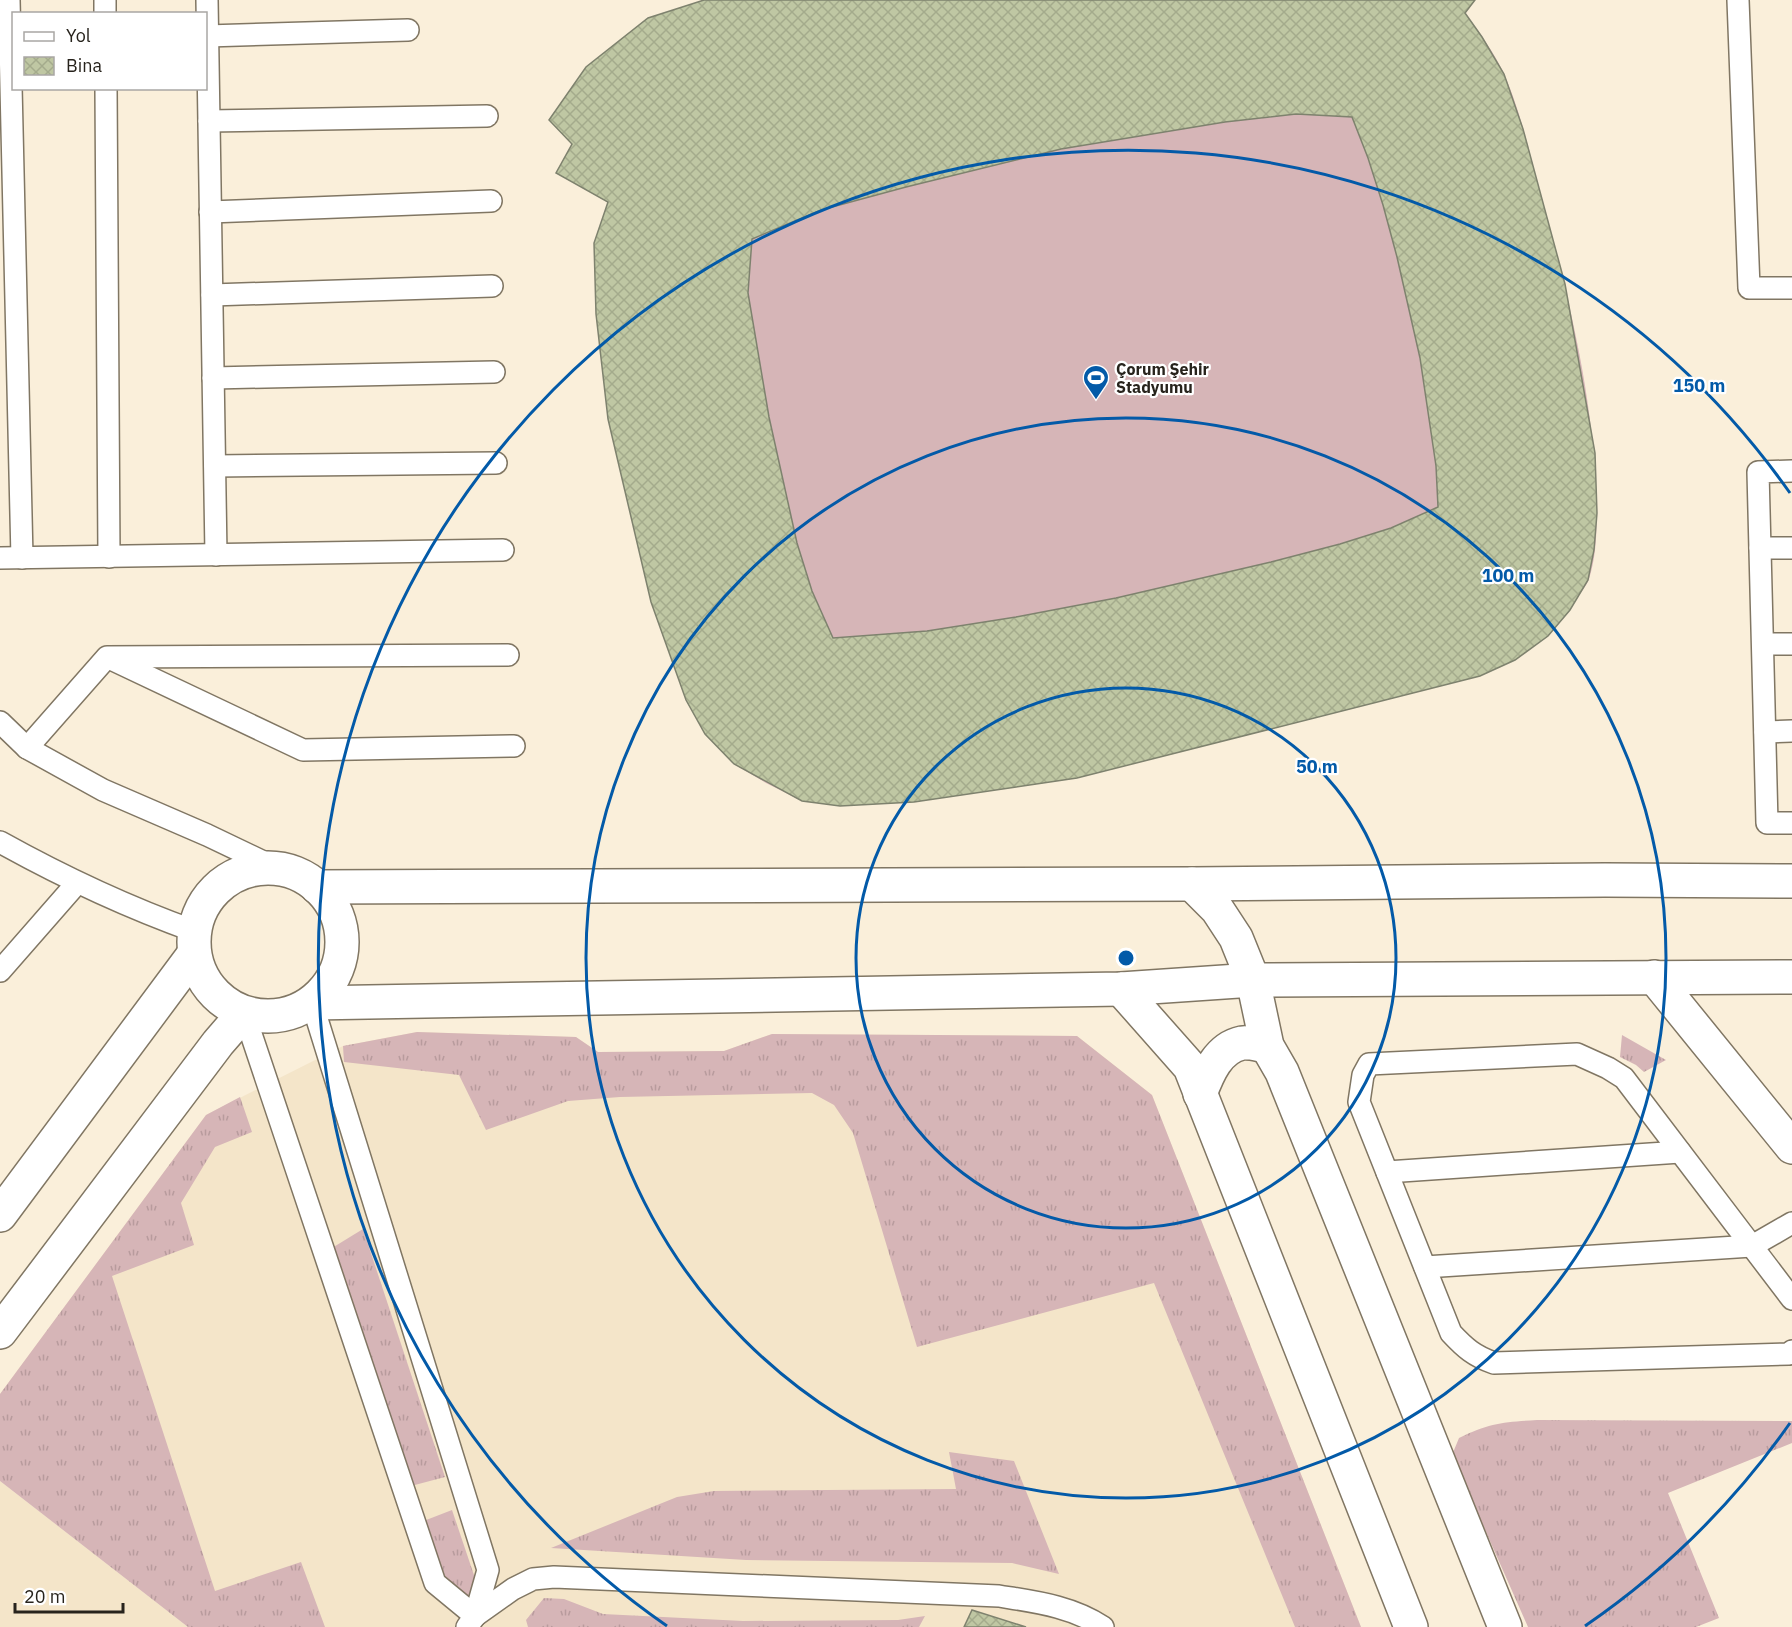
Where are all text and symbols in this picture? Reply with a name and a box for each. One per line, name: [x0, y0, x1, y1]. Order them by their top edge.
legend: [12, 12, 207, 90]
text: Yol: [66, 24, 91, 47]
text: Bina: [66, 54, 102, 77]
place label: Çorum Şehir Stadyumu: [1116, 359, 1210, 397]
sports icon: Çorum Şehir Stadyumu: [1081, 363, 1111, 401]
text: 150 m: [1673, 374, 1725, 397]
text: 100 m: [1482, 564, 1534, 587]
text: 50 m: [1296, 755, 1338, 778]
centre of rings: [1116, 948, 1136, 968]
scale bar: [15, 1576, 123, 1614]
text: 20 m: [24, 1585, 66, 1608]

